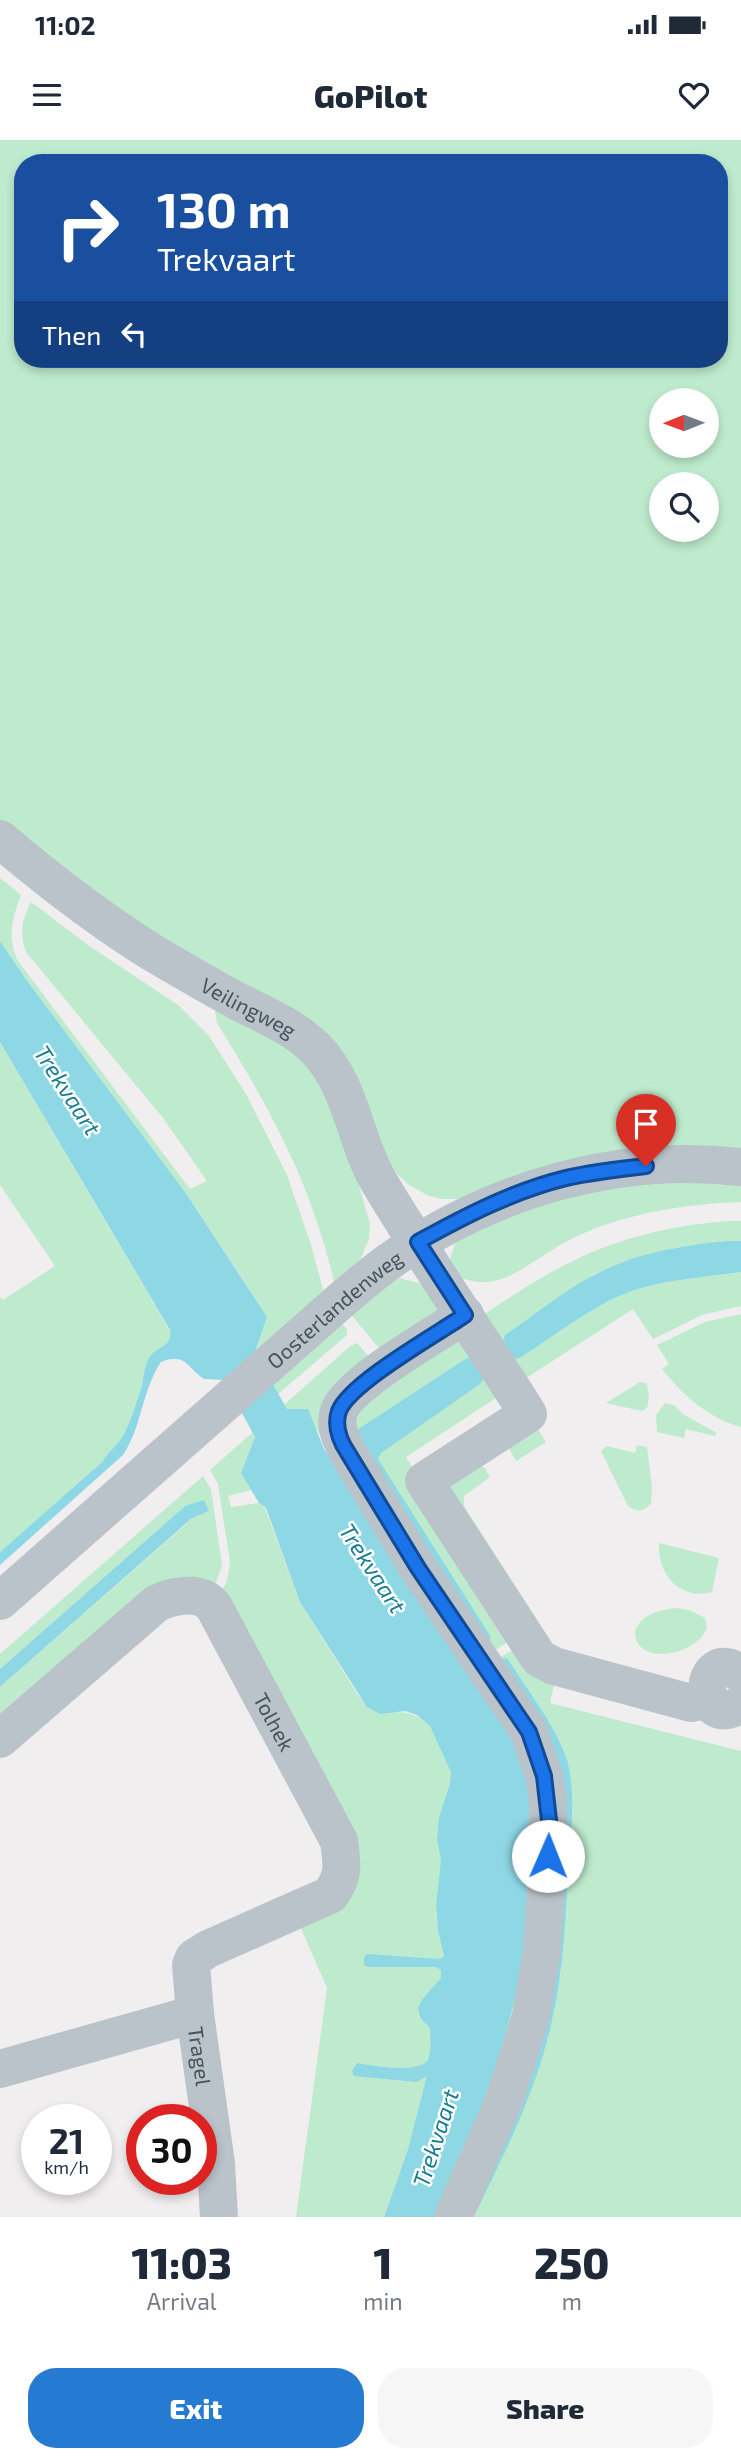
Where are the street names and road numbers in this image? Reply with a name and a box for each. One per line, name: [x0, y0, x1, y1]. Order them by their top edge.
street label: Veilingweg: [197, 971, 302, 1042]
street label: Oosterlandenweg: [261, 1244, 407, 1373]
street label: Tolhek: [249, 1688, 301, 1755]
street label: Tragel: [184, 2025, 217, 2088]

